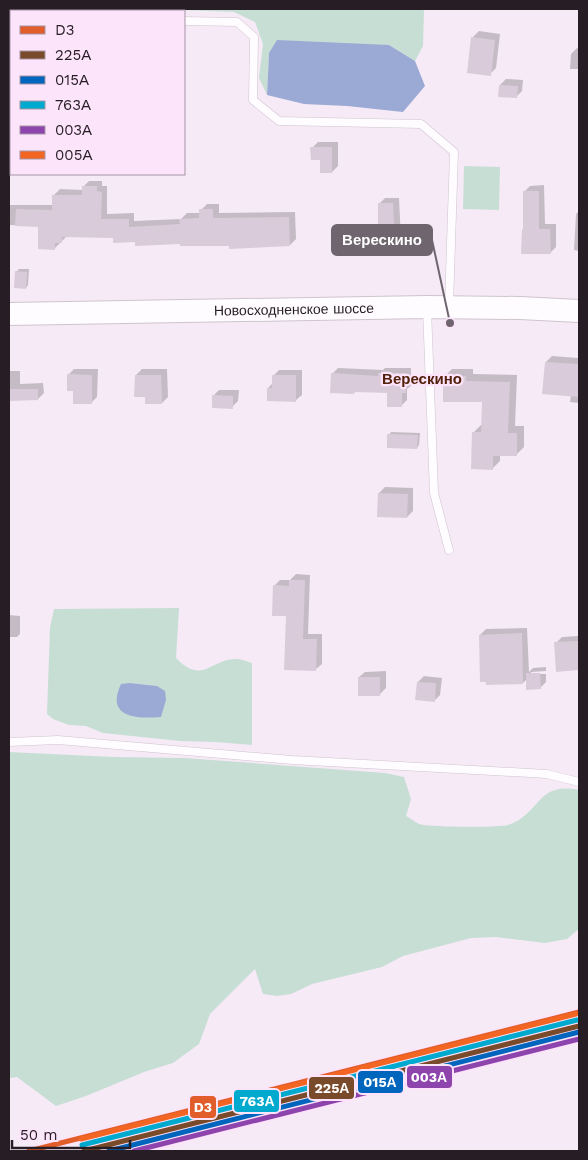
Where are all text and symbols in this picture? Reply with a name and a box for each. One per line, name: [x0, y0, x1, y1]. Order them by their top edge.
legend: [10, 10, 185, 175]
text: D3: [55, 21, 75, 39]
text: 225А: [55, 46, 91, 64]
text: 015А: [55, 71, 89, 89]
text: 763А: [55, 96, 91, 114]
text: 003А: [55, 121, 92, 139]
text: 005А: [55, 146, 92, 164]
callout: Верескино: [332, 225, 432, 255]
text: Верескино: [342, 231, 422, 249]
street label: Новосходненское шоссе: [214, 300, 374, 319]
district label: Верескино: [382, 370, 462, 388]
line badge: 003А: [406, 1065, 453, 1089]
text: 003А: [411, 1069, 447, 1085]
line badge: 015А: [357, 1070, 404, 1094]
text: 015А: [363, 1074, 397, 1090]
line badge: 225А: [308, 1076, 355, 1100]
text: 225А: [315, 1080, 349, 1096]
line badge: 763А: [233, 1089, 280, 1113]
text: 763А: [239, 1093, 275, 1109]
line badge: D3: [189, 1095, 217, 1119]
text: D3: [194, 1099, 212, 1115]
scale bar: [12, 1118, 130, 1150]
text: 50 m: [20, 1126, 57, 1144]

